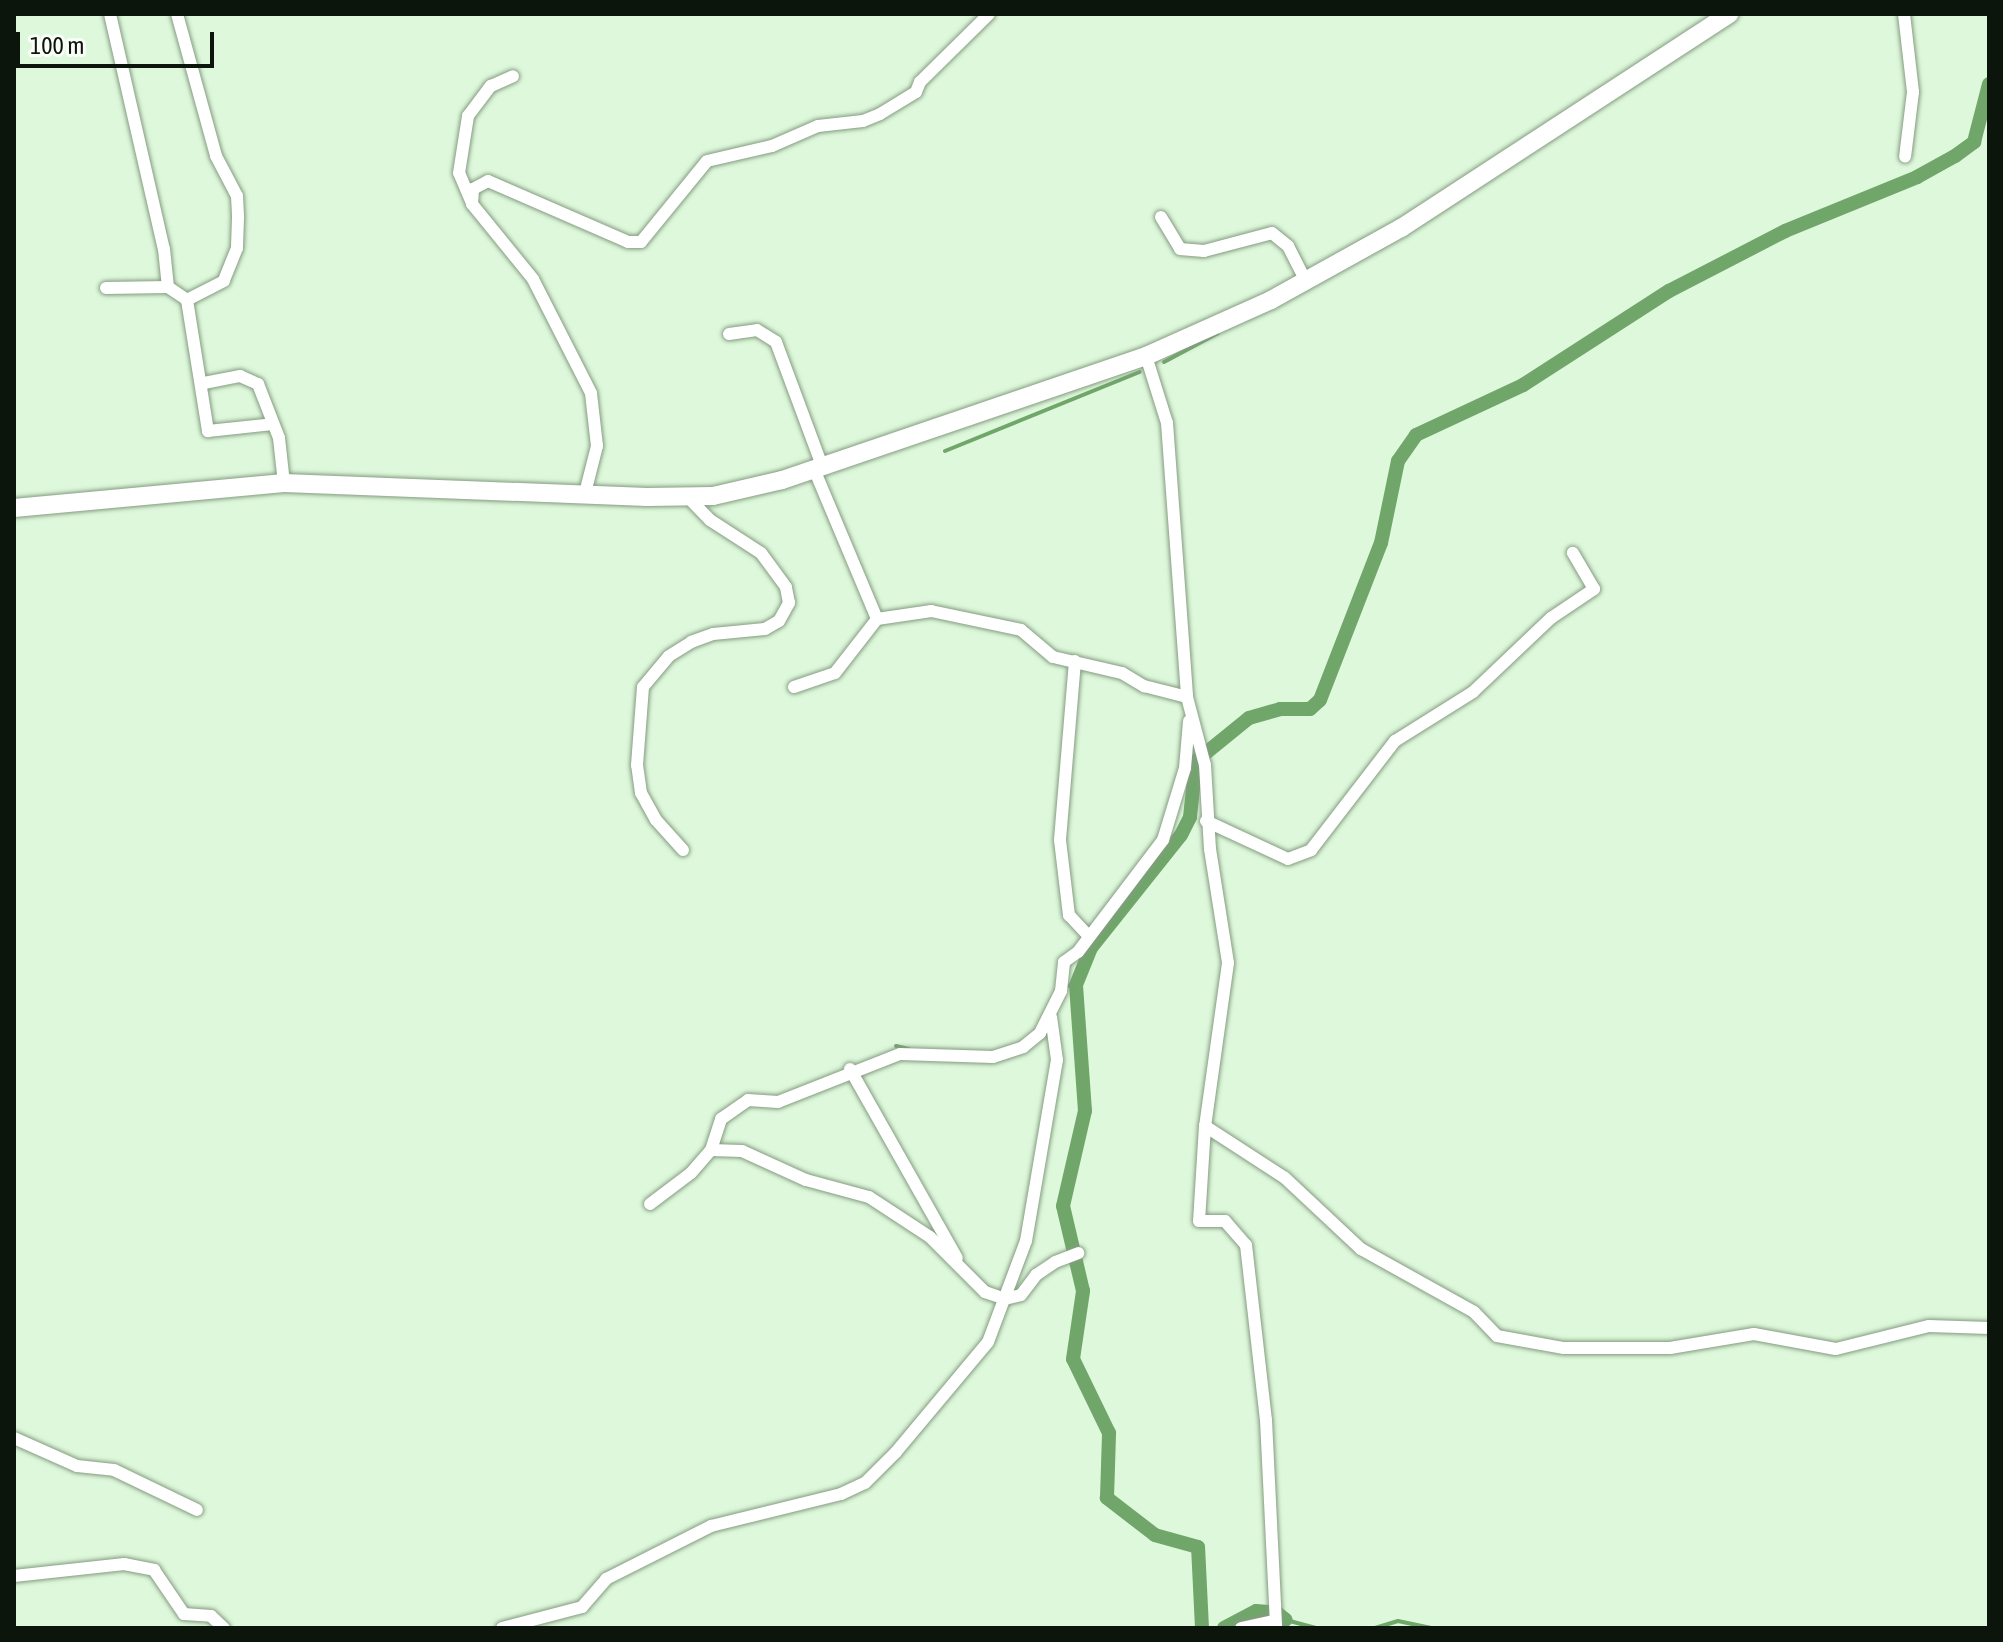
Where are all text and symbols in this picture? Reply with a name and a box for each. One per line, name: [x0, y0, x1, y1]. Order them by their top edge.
scale bar: [20, 16, 218, 66]
text: 100 m: [30, 32, 84, 59]

